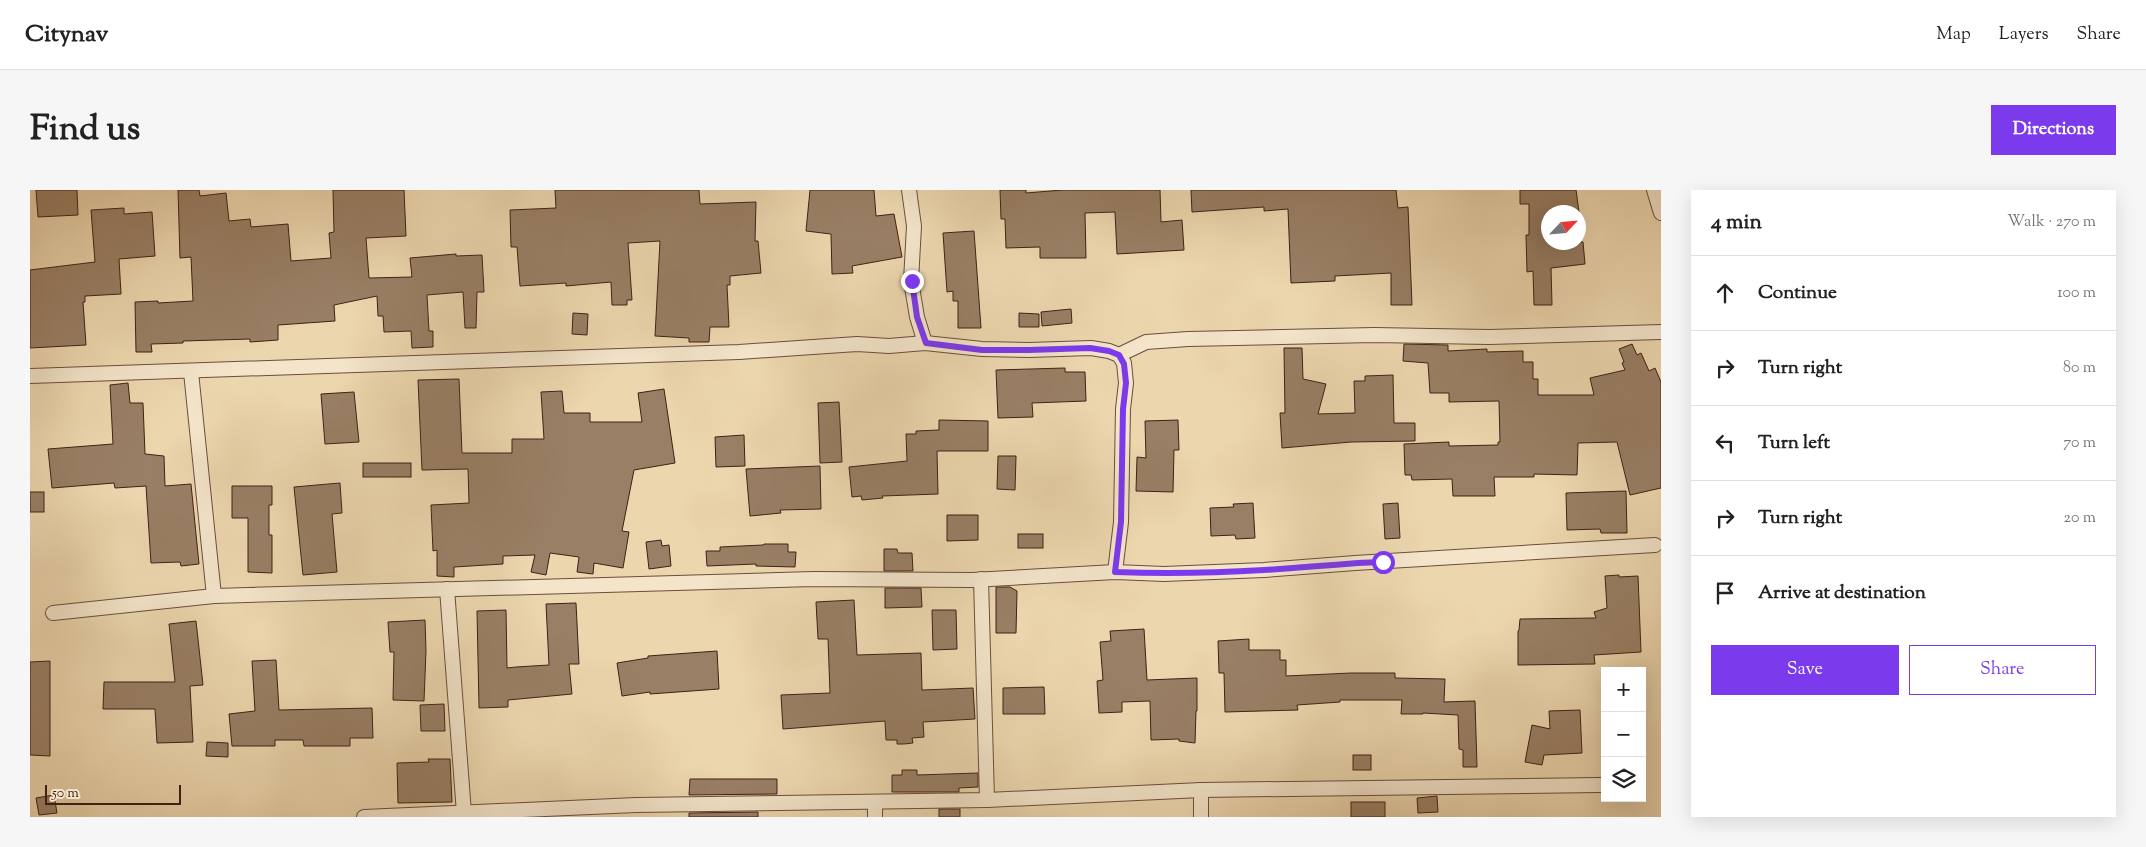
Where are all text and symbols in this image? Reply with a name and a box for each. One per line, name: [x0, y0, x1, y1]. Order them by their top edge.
text: Citynav: [25, 18, 108, 52]
text: Map: [1936, 22, 1971, 48]
text: Layers: [1999, 22, 2049, 48]
text: Share: [2077, 22, 2121, 48]
text: Find us: [30, 105, 140, 156]
button: Directions: [1991, 105, 2116, 155]
north arrow: [1541, 205, 1586, 250]
text: 4 min: [1711, 208, 1762, 238]
text: Walk · 270 m: [2007, 211, 2096, 234]
route end: [901, 270, 924, 293]
icon: ahead: [1711, 279, 1739, 307]
text: Continue: [1758, 280, 1837, 307]
text: 100 m: [2057, 282, 2096, 305]
icon: right: [1711, 354, 1739, 382]
text: Turn right: [1758, 355, 1842, 382]
text: 80 m: [2063, 357, 2096, 380]
icon: left: [1711, 429, 1739, 457]
text: Turn left: [1758, 430, 1830, 457]
text: 70 m: [2063, 432, 2096, 455]
icon: right: [1711, 504, 1739, 532]
text: Turn right: [1758, 505, 1842, 532]
text: 20 m: [2063, 507, 2096, 530]
route start: [1372, 551, 1395, 574]
icon: arrive: [1711, 579, 1739, 607]
text: Arrive at destination: [1758, 580, 1926, 607]
button: Save: [1711, 645, 1899, 695]
button: Share: [1909, 645, 2096, 695]
map controls: [1601, 667, 1646, 802]
button: +: [1601, 667, 1646, 712]
button: −: [1601, 712, 1646, 757]
button: layers: [1601, 757, 1646, 802]
scale bar: [45, 782, 181, 805]
text: 50 m: [52, 784, 79, 804]

